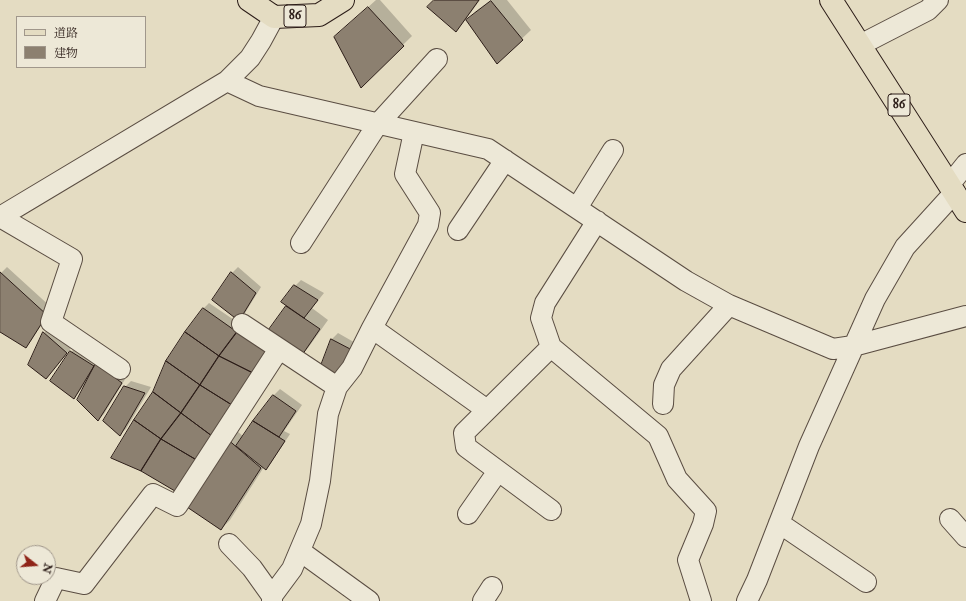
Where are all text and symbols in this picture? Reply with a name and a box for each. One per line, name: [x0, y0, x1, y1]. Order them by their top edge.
road number: 86: [284, 5, 306, 27]
legend: [16, 16, 146, 68]
text: 道路: [54, 26, 78, 41]
text: 建物: [54, 46, 78, 61]
road number: 86: [888, 94, 910, 116]
north arrow: [16, 545, 56, 585]
text: N: [39, 562, 55, 575]

